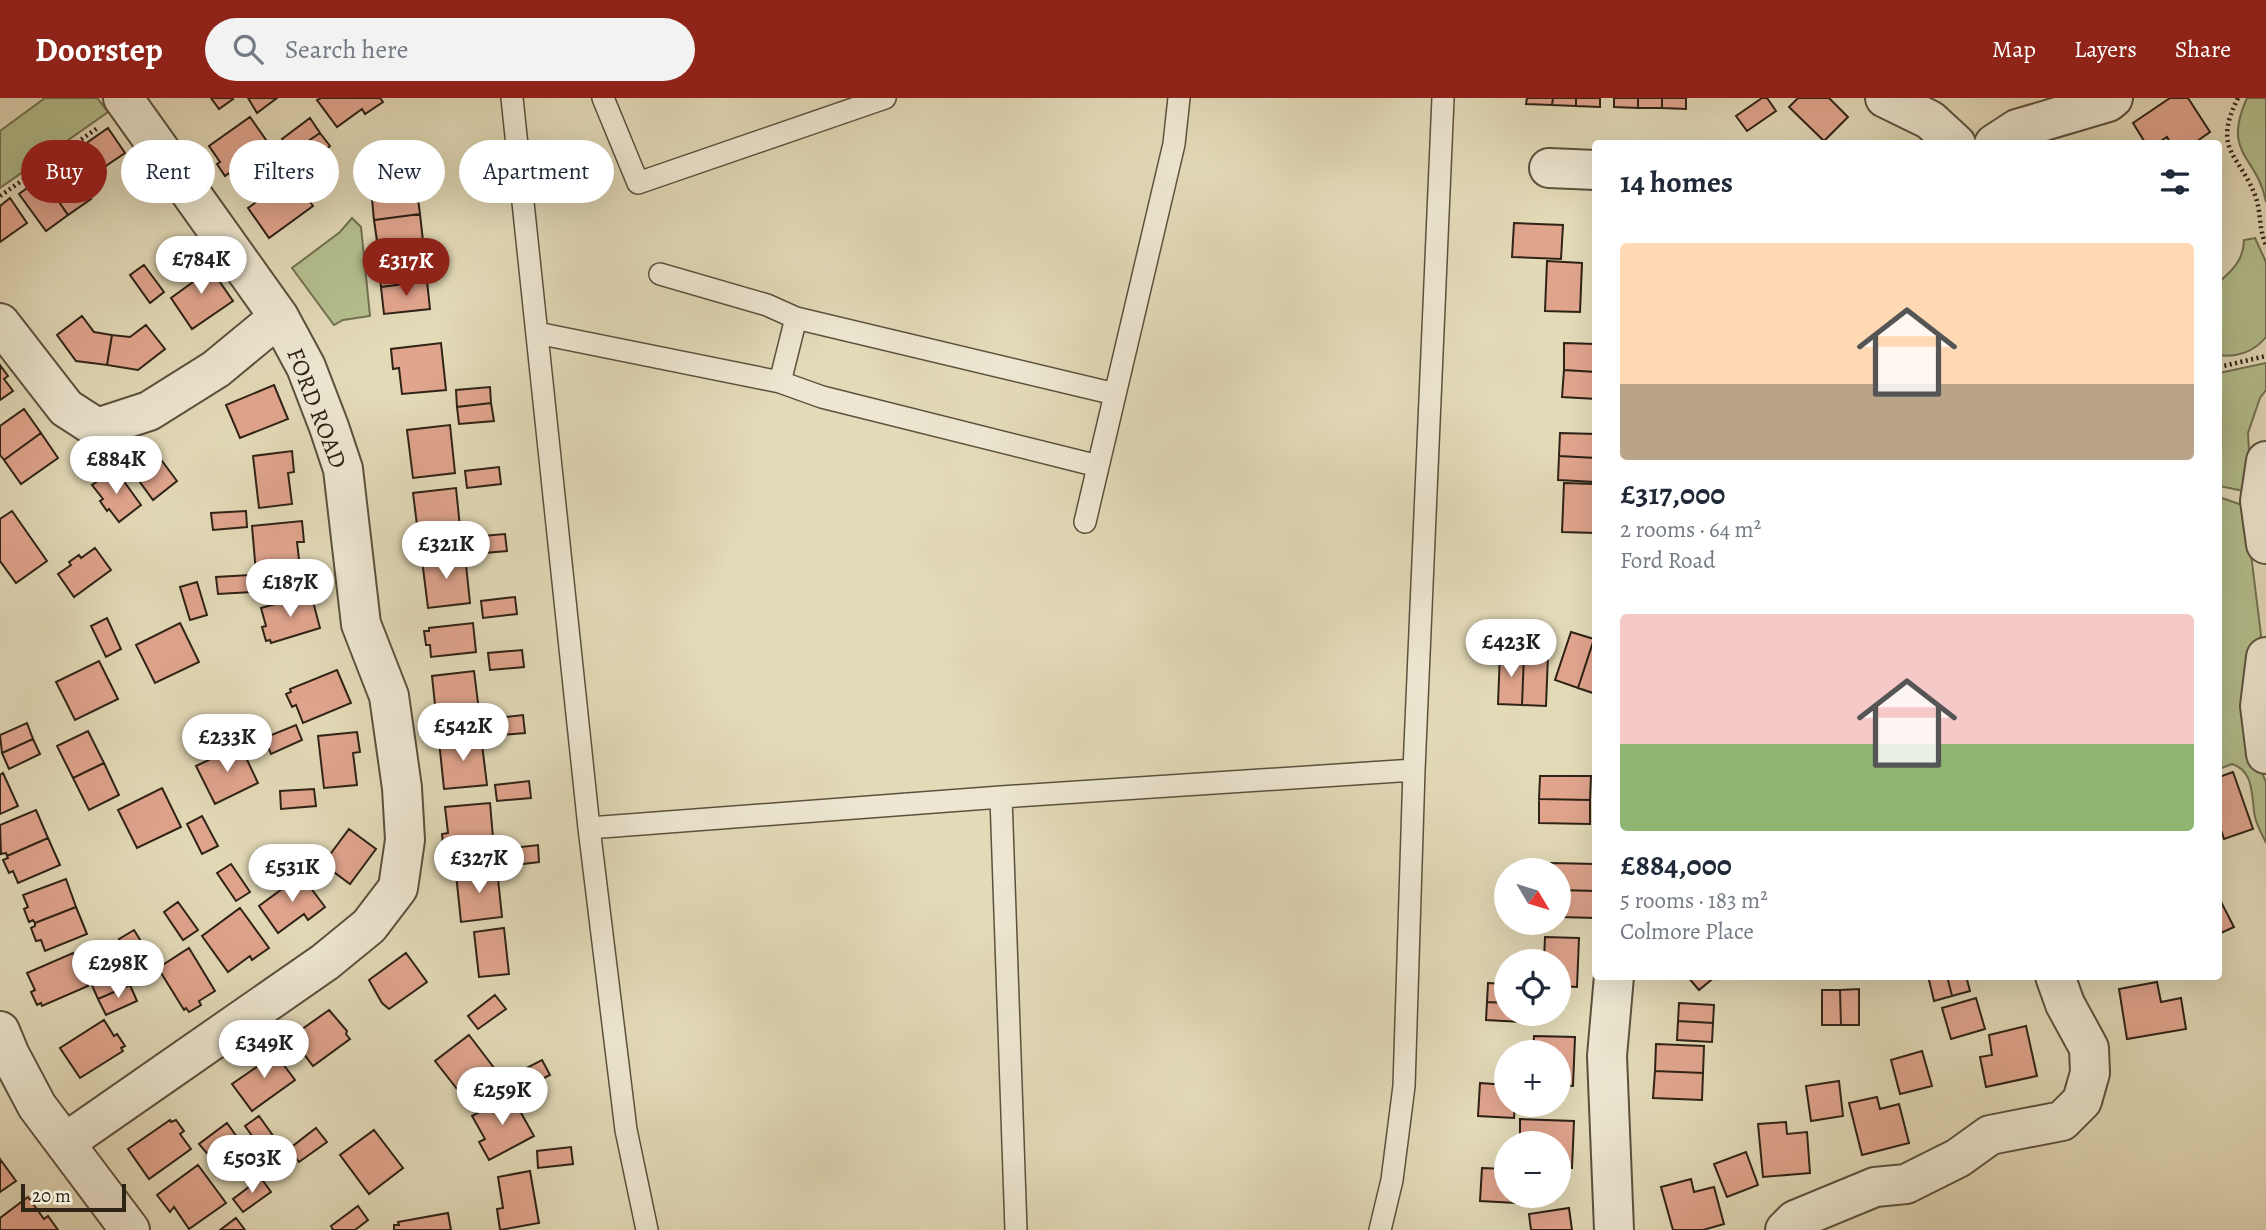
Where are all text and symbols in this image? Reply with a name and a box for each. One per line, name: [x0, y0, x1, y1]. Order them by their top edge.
search box: [205, 18, 695, 81]
text: Doorstep: [35, 27, 163, 72]
icon: search: [229, 30, 267, 68]
text: Search here: [285, 32, 408, 67]
text: Map: [1992, 33, 2036, 65]
text: Layers: [2074, 33, 2137, 65]
text: Share: [2175, 33, 2231, 65]
chip: Buy: [21, 140, 107, 203]
chip: Rent: [121, 140, 215, 203]
chip: Filters: [229, 140, 339, 203]
chip: New: [353, 140, 445, 203]
chip: Apartment: [459, 140, 614, 203]
text: 14 homes: [1620, 162, 1733, 202]
icon: filters: [2156, 163, 2194, 201]
pin: £784K: [152, 236, 250, 296]
pin: £317K: [357, 238, 455, 298]
text: £784K: [172, 243, 230, 274]
text: £317K: [379, 245, 434, 276]
icon: home: [1844, 289, 1970, 415]
street label: FORD ROAD: [279, 343, 355, 473]
pin: £884K: [67, 436, 165, 496]
text: £884K: [86, 443, 146, 474]
text: £317,000: [1620, 474, 1725, 514]
text: 2 rooms · 64 m²: [1620, 514, 1761, 545]
pin: £321K: [397, 522, 495, 581]
text: £321K: [418, 528, 474, 559]
text: Ford Road: [1620, 545, 1716, 576]
pin: £187K: [241, 560, 339, 619]
text: £187K: [262, 566, 318, 597]
pin: £423K: [1462, 620, 1560, 679]
text: £423K: [1482, 626, 1540, 657]
icon: home: [1844, 660, 1970, 786]
pin: £542K: [414, 704, 512, 763]
text: £542K: [434, 710, 492, 741]
pin: £233K: [178, 714, 276, 774]
text: £233K: [198, 721, 256, 752]
pin: £327K: [430, 836, 528, 895]
text: £327K: [450, 842, 508, 873]
pin: £531K: [243, 844, 341, 904]
text: £884,000: [1620, 845, 1732, 885]
text: £531K: [265, 851, 320, 882]
north arrow: [1494, 858, 1572, 934]
map controls: [1494, 858, 1571, 1208]
text: 5 rooms · 183 m²: [1620, 885, 1768, 916]
text: Colmore Place: [1620, 916, 1754, 947]
pin: £298K: [69, 940, 167, 1000]
text: £298K: [88, 947, 148, 978]
button: locate: [1494, 949, 1571, 1026]
pin: £349K: [215, 1020, 313, 1080]
text: £349K: [235, 1027, 293, 1058]
button: +: [1494, 1040, 1571, 1117]
pin: £259K: [453, 1068, 551, 1127]
text: £259K: [473, 1074, 531, 1105]
button: −: [1494, 1131, 1571, 1208]
pin: £503K: [203, 1136, 301, 1195]
text: £503K: [223, 1142, 281, 1173]
scale bar: [21, 1181, 126, 1213]
text: 20 m: [32, 1183, 71, 1209]

